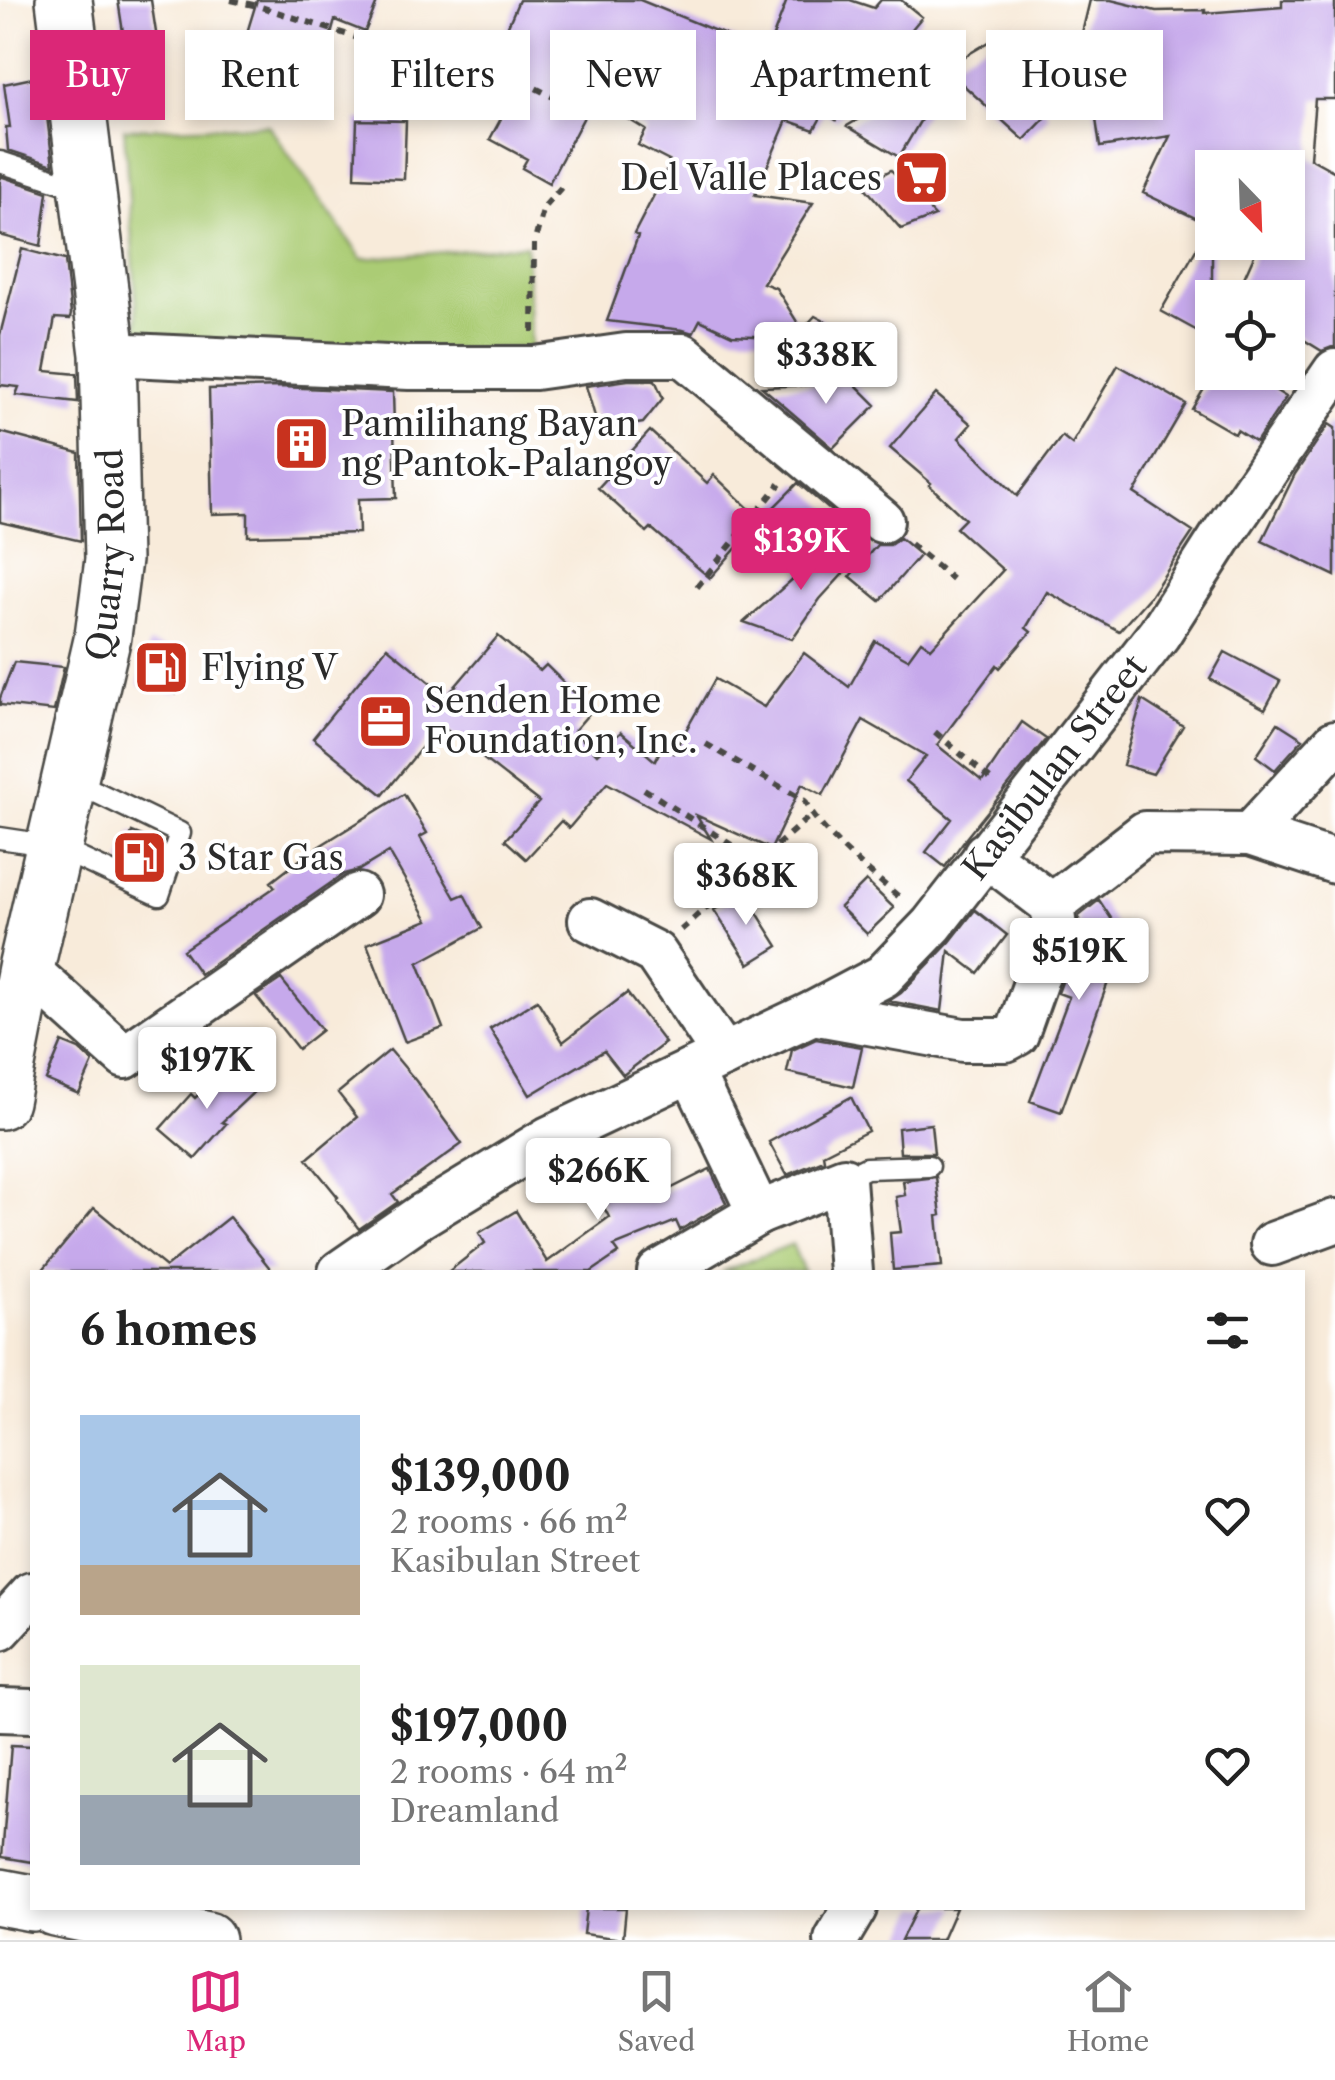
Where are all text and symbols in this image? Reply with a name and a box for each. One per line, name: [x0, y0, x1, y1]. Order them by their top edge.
chip: Buy: [30, 30, 165, 120]
chip: Rent: [185, 30, 334, 120]
chip: Filters: [354, 30, 530, 120]
chip: New: [550, 30, 696, 120]
chip: Apartment: [716, 30, 966, 120]
chip: House: [986, 30, 1163, 120]
supermarket icon: Del Valle Places: [891, 148, 951, 208]
north arrow: [1195, 150, 1305, 260]
map controls: [1195, 150, 1305, 390]
place label: Del Valle Places: [620, 156, 882, 199]
button: locate: [1195, 280, 1305, 390]
pin: $338K: [756, 322, 896, 407]
text: $338K: [776, 335, 876, 374]
place label: Pamilihang Bayan ng Pantok-Palangoy: [341, 402, 673, 485]
building icon: Pamilihang Bayan ng Pantok-Palangoy: [272, 414, 332, 474]
street label: Quarry Road: [76, 448, 134, 665]
pin: $139K: [731, 508, 871, 593]
text: $139K: [753, 521, 849, 560]
fuel station icon: Flying V: [132, 638, 192, 698]
place label: Flying V: [201, 646, 339, 689]
street label: Kasibulan Street: [953, 646, 1156, 888]
place label: Senden Home Foundation, Inc.: [424, 679, 698, 762]
office icon: Senden Home Foundation, Inc.: [355, 691, 415, 751]
fuel station icon: 3 Star Gas: [109, 828, 169, 888]
place label: 3 Star Gas: [178, 836, 344, 879]
pin: $368K: [676, 843, 816, 928]
text: $368K: [696, 856, 796, 895]
pin: $519K: [1009, 918, 1149, 1003]
text: $519K: [1032, 931, 1126, 970]
pin: $197K: [137, 1027, 277, 1112]
text: $197K: [160, 1040, 254, 1079]
pin: $266K: [528, 1138, 668, 1223]
text: $266K: [548, 1151, 648, 1190]
icon: filters: [1200, 1303, 1255, 1358]
text: 6 homes: [80, 1304, 258, 1356]
text: $139,000: [390, 1450, 571, 1502]
icon: home: [160, 1455, 280, 1575]
icon: heart: [1200, 1488, 1255, 1543]
text: 2 rooms · 66 m²: [390, 1502, 628, 1541]
text: Kasibulan Street: [390, 1541, 640, 1580]
text: $197,000: [390, 1700, 568, 1752]
icon: home: [160, 1705, 280, 1825]
icon: heart: [1200, 1738, 1255, 1793]
text: 2 rooms · 64 m²: [390, 1752, 628, 1791]
text: Dreamland: [390, 1791, 560, 1830]
tab: Map: [186, 1964, 246, 2058]
tab: Saved: [618, 1964, 695, 2058]
tab: Home: [1067, 1964, 1149, 2058]

